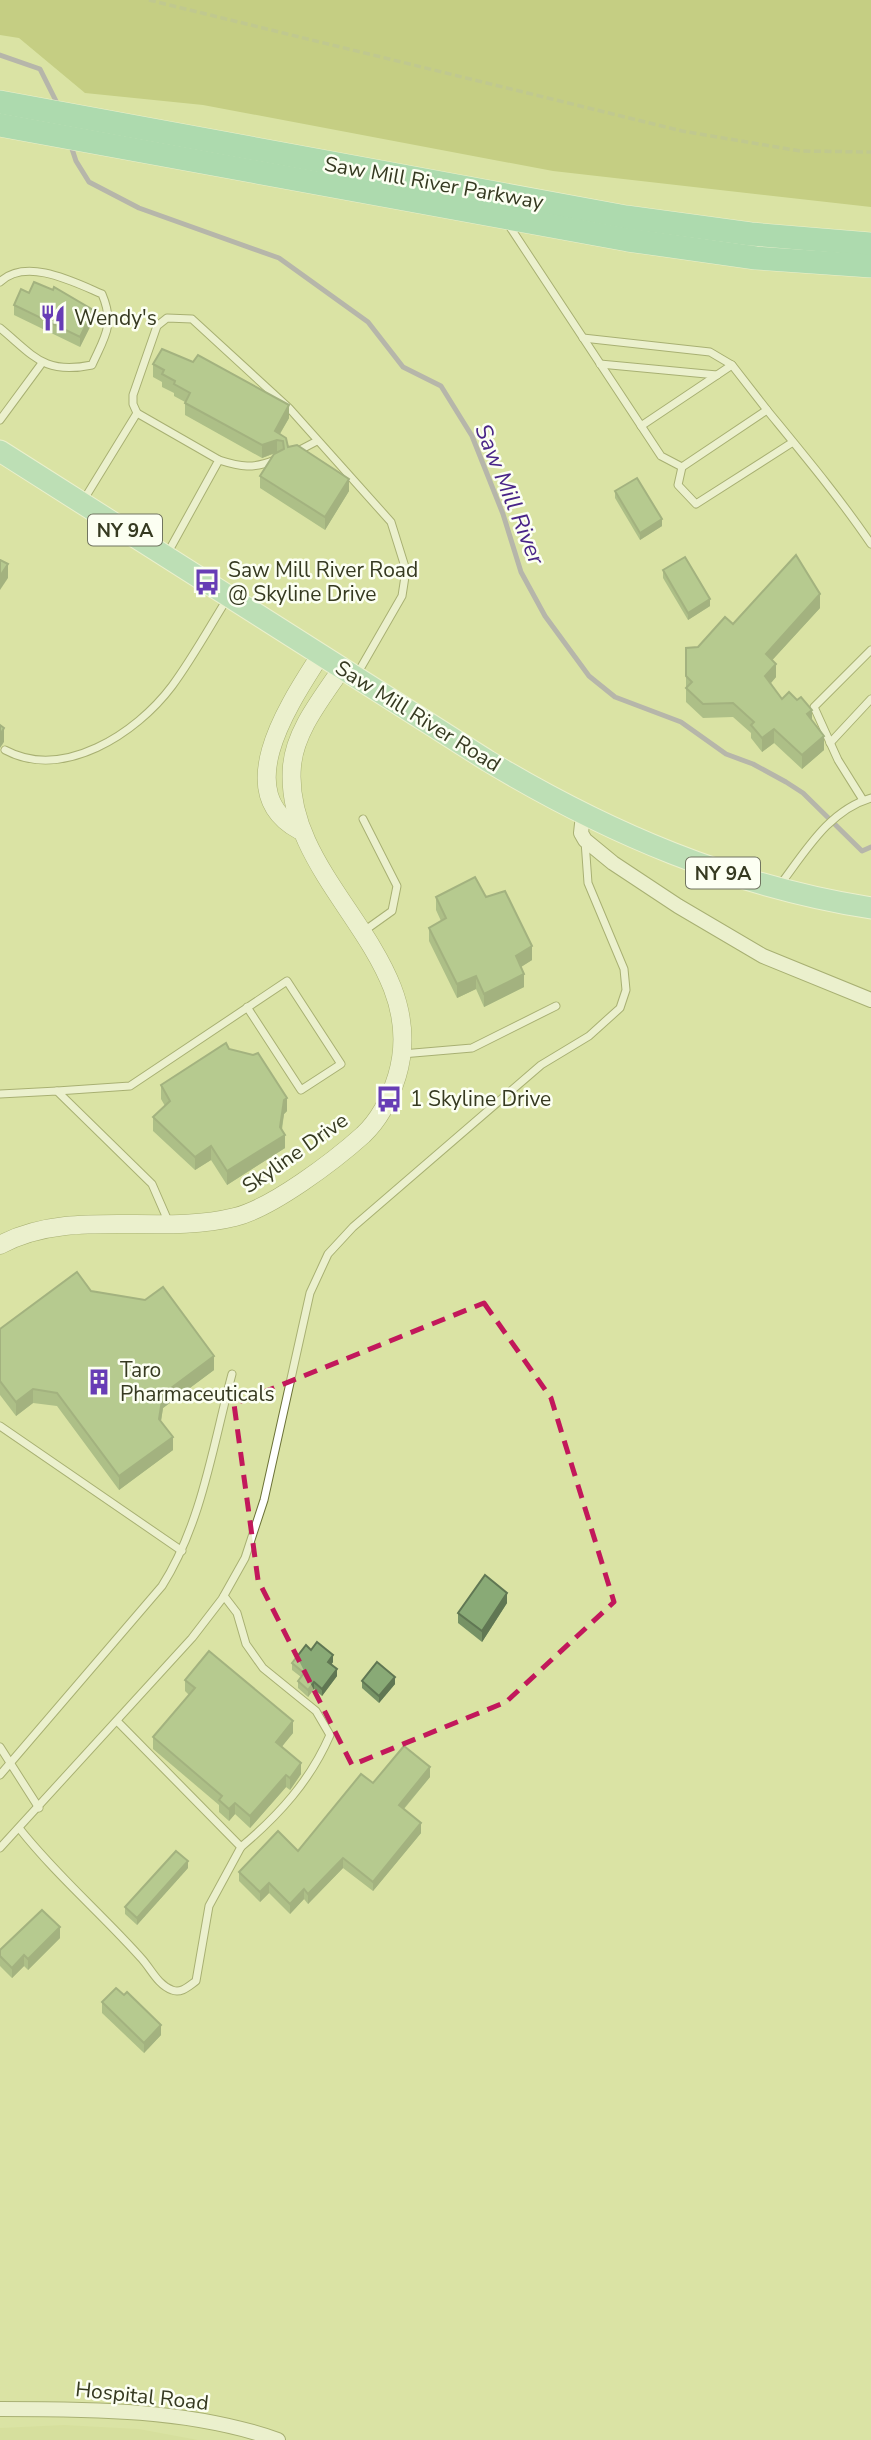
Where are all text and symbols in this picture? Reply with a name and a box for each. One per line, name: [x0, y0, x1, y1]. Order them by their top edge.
street label: Saw Mill River Parkway: [322, 150, 546, 216]
restaurant icon: Wendy's: [38, 303, 68, 333]
place label: Wendy's: [74, 304, 157, 332]
water label: Saw Mill River: [467, 419, 552, 570]
road number: NY 9A: [88, 514, 162, 545]
place label: Saw Mill River Road @ Skyline Drive: [228, 556, 418, 608]
bus stop icon: Saw Mill River Road @ Skyline Drive: [192, 567, 222, 597]
street label: Saw Mill River Road: [330, 654, 506, 778]
road number: NY 9A: [686, 858, 760, 888]
bus stop icon: 1 Skyline Drive: [374, 1084, 404, 1114]
place label: 1 Skyline Drive: [410, 1085, 551, 1113]
street label: Skyline Drive: [236, 1106, 354, 1200]
place label: Taro Pharmaceuticals: [120, 1356, 275, 1408]
building icon: Taro Pharmaceuticals: [84, 1367, 114, 1397]
street label: Hospital Road: [74, 2375, 210, 2417]

